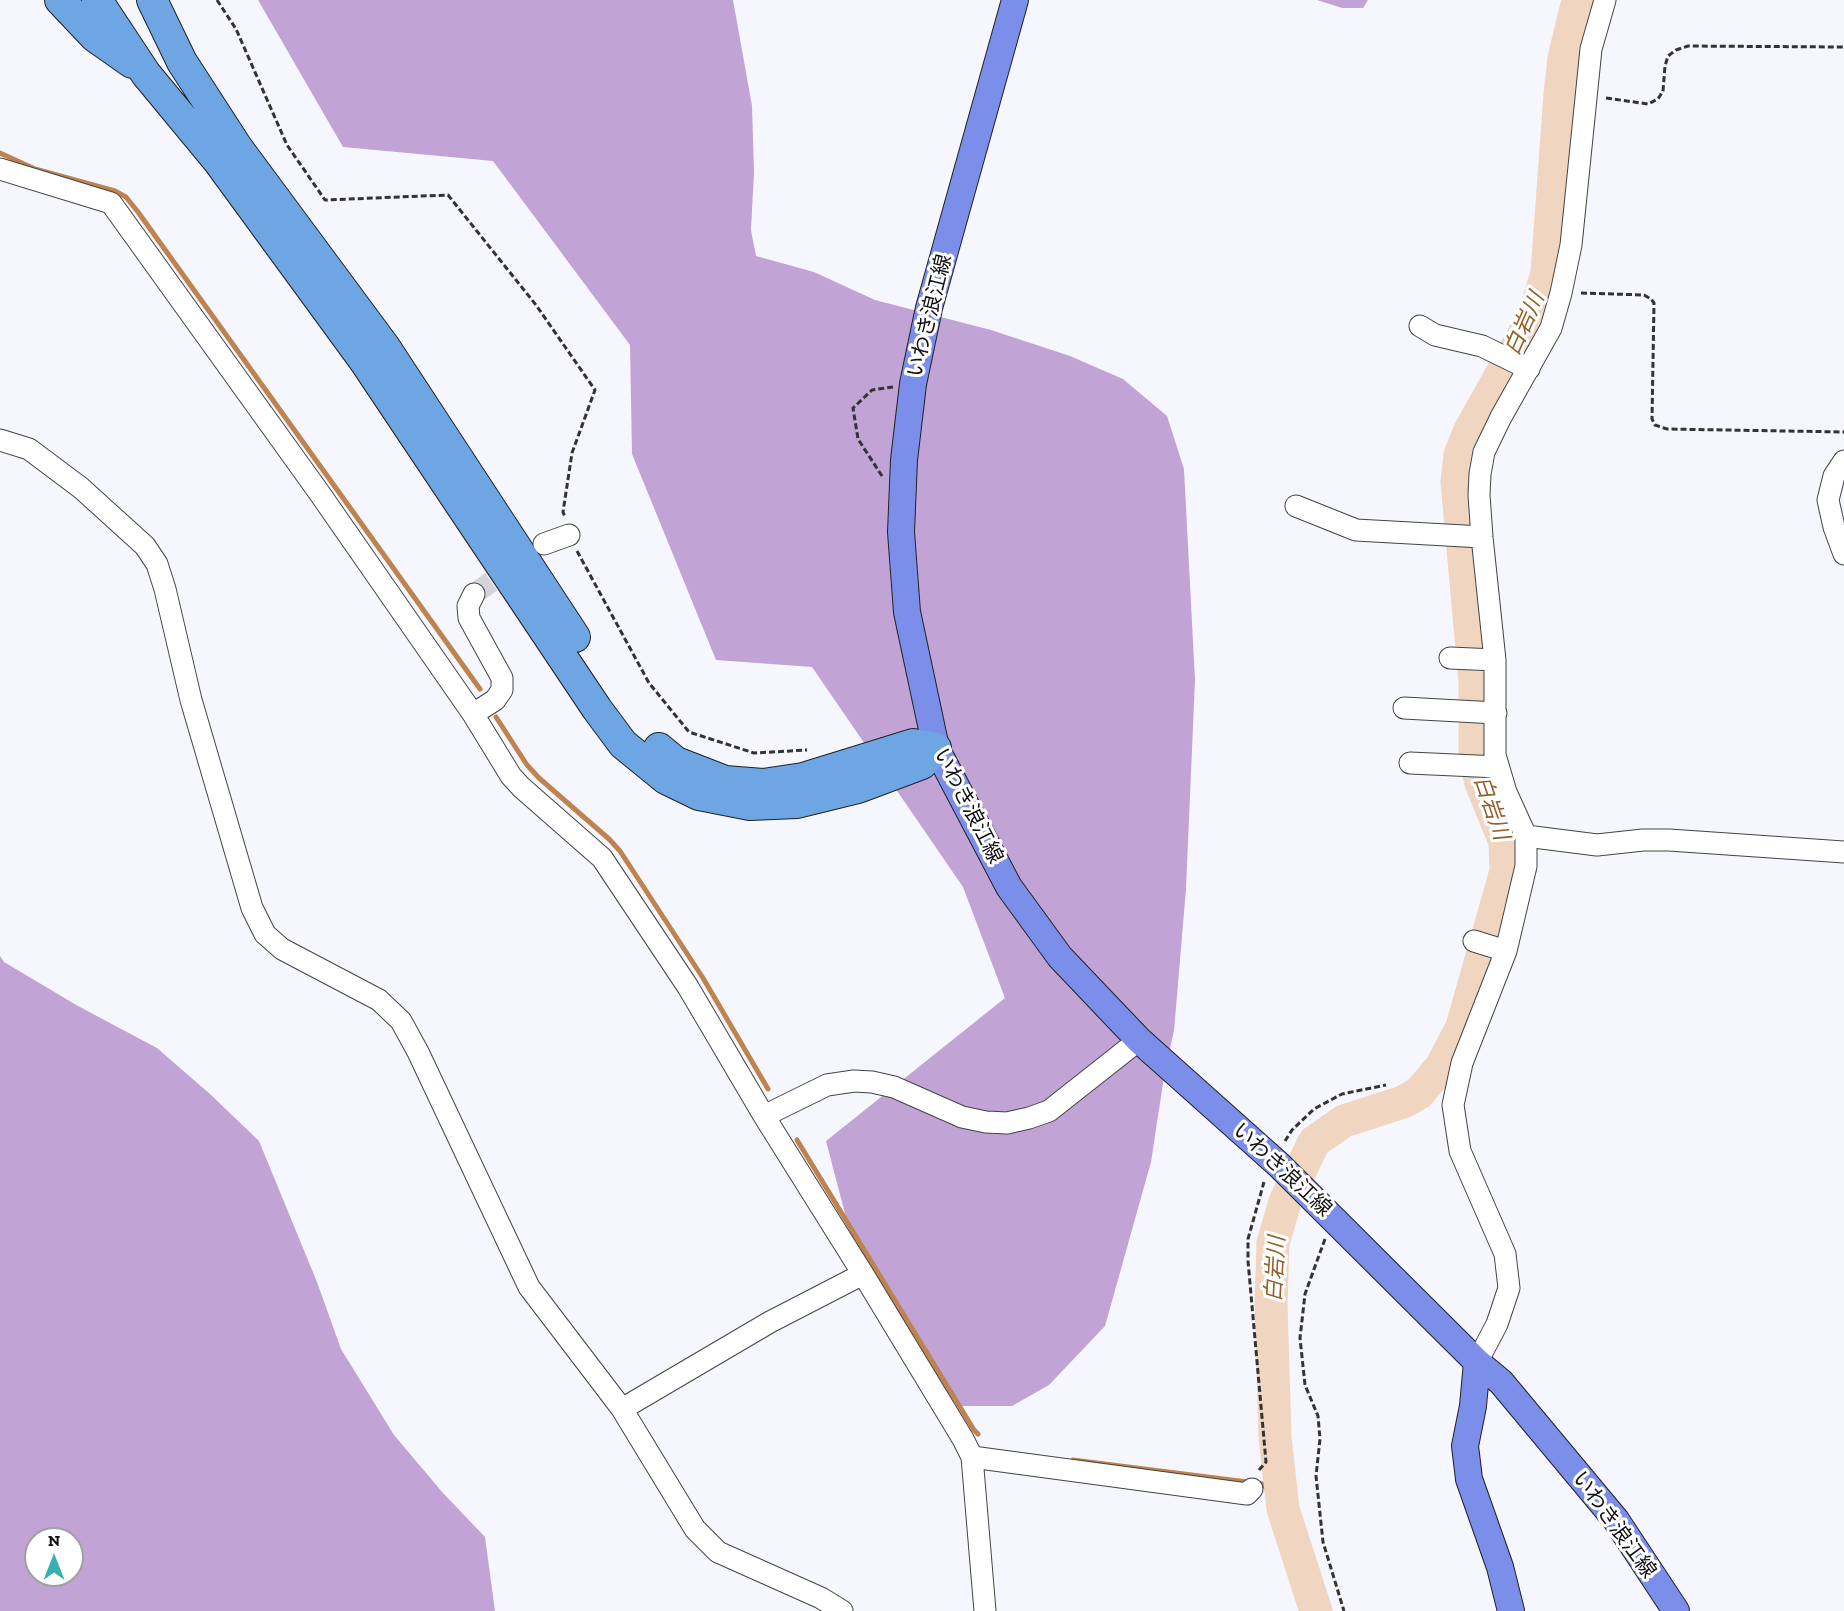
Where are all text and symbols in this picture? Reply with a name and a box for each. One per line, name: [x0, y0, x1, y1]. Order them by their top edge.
street label: いわき浪江線: [903, 252, 957, 380]
water label: 白岩川: [1500, 288, 1550, 360]
street label: いわき浪江線: [928, 744, 1008, 868]
water label: 白岩川: [1468, 773, 1514, 843]
street label: いわき浪江線: [1227, 1118, 1337, 1222]
water label: 白岩川: [1261, 1235, 1291, 1303]
street label: いわき浪江線: [1567, 1467, 1661, 1583]
north arrow: [24, 1527, 84, 1587]
text: N: [48, 1531, 60, 1550]

